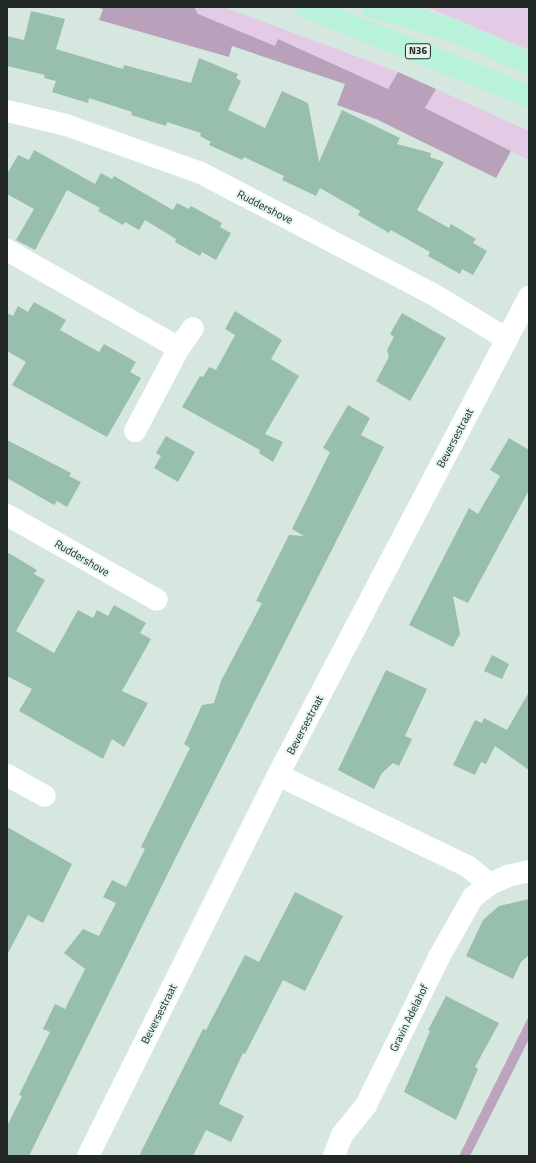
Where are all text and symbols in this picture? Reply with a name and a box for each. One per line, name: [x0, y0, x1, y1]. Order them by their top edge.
road number: N36: [404, 43, 432, 59]
street label: Ruddershove: [235, 187, 295, 227]
street label: Beversestraat: [434, 406, 476, 470]
street label: Ruddershove: [52, 537, 112, 579]
street label: Beversestraat: [284, 693, 326, 757]
street label: Beversestraat: [138, 982, 180, 1046]
street label: Gravin Adelahof: [387, 982, 431, 1054]

